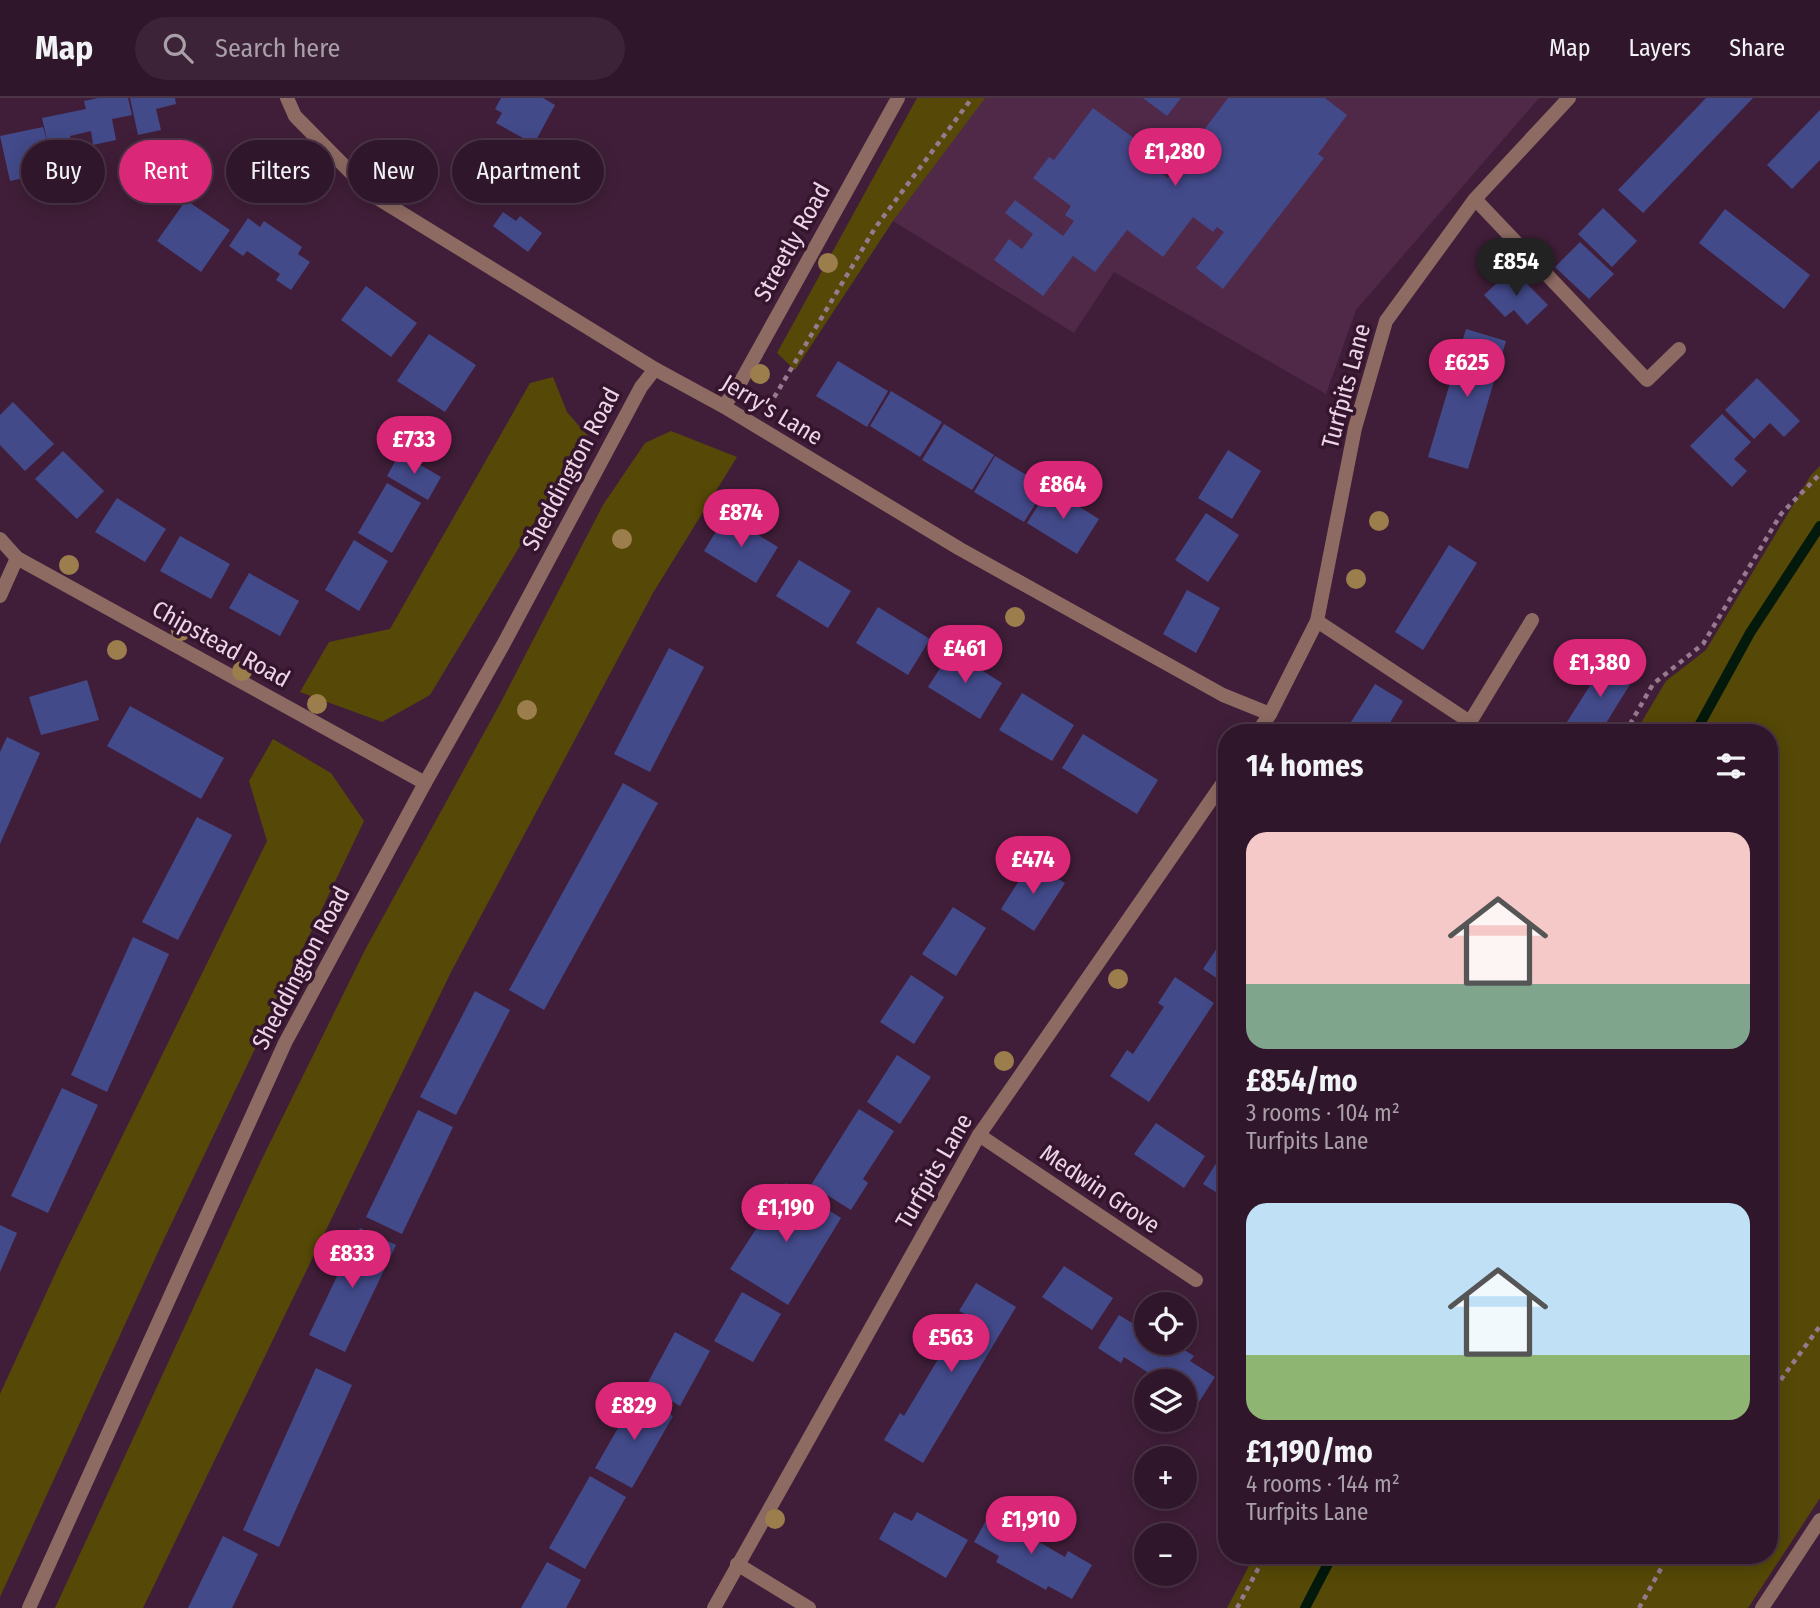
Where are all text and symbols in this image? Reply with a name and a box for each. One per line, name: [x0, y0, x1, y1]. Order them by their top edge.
search box: [135, 17, 625, 80]
text: Map: [35, 28, 93, 68]
icon: search: [159, 29, 197, 67]
text: Search here: [215, 33, 340, 64]
text: Map: [1549, 34, 1591, 62]
text: Layers: [1629, 34, 1691, 62]
text: Share: [1729, 34, 1785, 62]
pin: £1,280: [1118, 129, 1232, 188]
text: £1,280: [1145, 137, 1205, 165]
chip: Buy: [21, 140, 105, 203]
chip: Rent: [119, 140, 212, 203]
chip: Filters: [226, 140, 334, 203]
chip: New: [348, 140, 438, 203]
chip: Apartment: [452, 140, 604, 203]
street label: Streetly Road: [748, 178, 836, 306]
pin: £854: [1475, 238, 1557, 298]
text: £854: [1493, 247, 1539, 275]
street label: Turfpits Lane: [1316, 321, 1376, 451]
pin: £625: [1426, 340, 1508, 399]
text: £625: [1445, 348, 1489, 376]
street label: Jerry's Lane: [716, 369, 828, 451]
street label: Sheddington Road: [516, 383, 626, 555]
pin: £733: [373, 416, 455, 476]
text: £733: [393, 425, 435, 453]
pin: £864: [1022, 462, 1104, 521]
text: £864: [1040, 470, 1086, 498]
pin: £874: [700, 490, 782, 549]
text: £874: [719, 498, 763, 526]
street label: Chipstead Road: [147, 595, 295, 693]
pin: £461: [924, 626, 1006, 685]
text: £461: [943, 634, 987, 662]
pin: £1,380: [1543, 640, 1657, 699]
text: £1,380: [1569, 648, 1631, 676]
icon: filters: [1712, 747, 1750, 785]
text: 14 homes: [1246, 748, 1363, 784]
pin: £474: [992, 836, 1074, 896]
text: £474: [1011, 845, 1055, 873]
icon: home: [1435, 878, 1561, 1004]
street label: Sheddington Road: [246, 882, 356, 1054]
text: £854/mo: [1246, 1063, 1358, 1099]
text: 3 rooms · 104 m²: [1246, 1099, 1400, 1127]
street label: Turfpits Lane: [890, 1109, 978, 1233]
text: Turfpits Lane: [1246, 1127, 1368, 1155]
street label: Medwin Grove: [1035, 1139, 1165, 1239]
pin: £1,190: [729, 1184, 843, 1244]
text: £1,190: [757, 1193, 815, 1221]
pin: £833: [311, 1230, 393, 1290]
text: £833: [330, 1239, 374, 1267]
icon: home: [1435, 1249, 1561, 1375]
map controls: [1134, 1292, 1197, 1586]
button: locate: [1134, 1292, 1197, 1355]
pin: £563: [910, 1314, 992, 1374]
text: £563: [929, 1323, 973, 1351]
button: layers: [1134, 1369, 1197, 1432]
pin: £829: [593, 1382, 675, 1442]
text: £829: [611, 1391, 657, 1419]
text: £1,190/mo: [1246, 1434, 1373, 1470]
button: +: [1134, 1446, 1197, 1509]
text: 4 rooms · 144 m²: [1246, 1470, 1400, 1498]
pin: £1,910: [974, 1496, 1088, 1556]
text: Turfpits Lane: [1246, 1498, 1368, 1526]
text: £1,910: [1002, 1505, 1060, 1533]
button: −: [1134, 1523, 1197, 1586]

